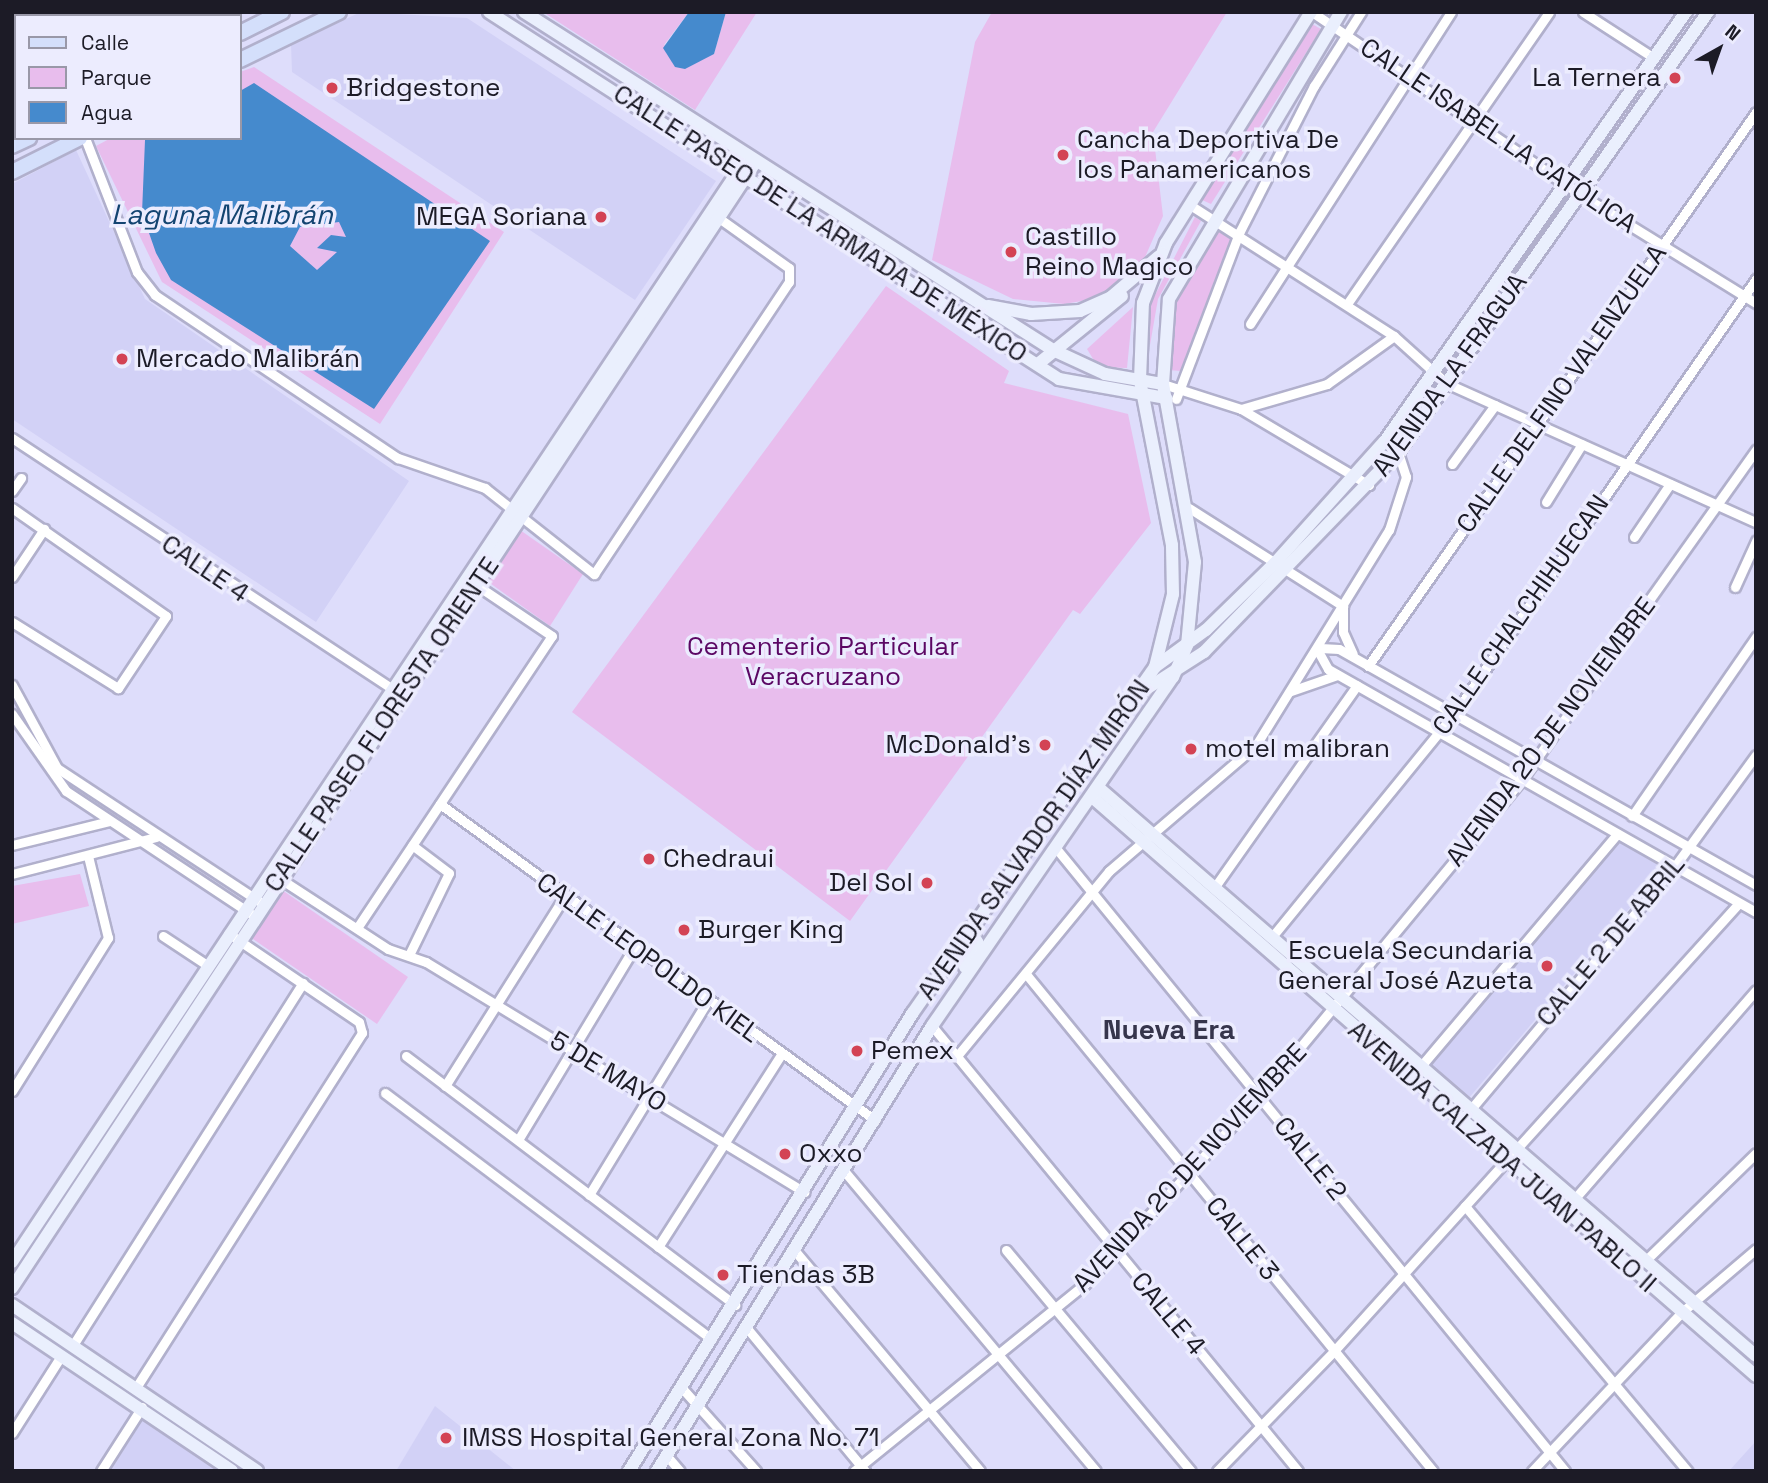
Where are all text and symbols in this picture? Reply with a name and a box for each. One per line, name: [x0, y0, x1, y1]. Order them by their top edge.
legend: [14, 14, 242, 140]
north arrow: [1684, 14, 1754, 84]
text: N: [1720, 19, 1746, 46]
text: Calle: [81, 29, 129, 56]
street label: CALLE ISABEL LA CATÓLICA: [1354, 32, 1642, 240]
place label: La Ternera: [1532, 62, 1661, 94]
text: Parque: [81, 64, 152, 91]
marker: La Ternera: [1667, 70, 1683, 86]
place label: Bridgestone: [346, 72, 500, 104]
street label: CALLE PASEO DE LA ARMADA DE MÉXICO: [607, 78, 1033, 370]
marker: Bridgestone: [324, 80, 340, 96]
text: Agua: [81, 99, 133, 126]
place label: Cancha Deportiva De los Panamericanos: [1077, 124, 1339, 186]
marker: Cancha Deportiva De los Panamericanos: [1055, 147, 1071, 163]
water label: Laguna Malibrán: [111, 197, 333, 231]
place label: MEGA Soriana: [416, 201, 587, 233]
marker: MEGA Soriana: [593, 209, 609, 225]
place label: Castillo Reino Magico: [1025, 221, 1194, 282]
street label: CALLE DELFINO VALENZUELA: [1450, 239, 1674, 539]
marker: Castillo Reino Magico: [1003, 244, 1019, 260]
street label: AVENIDA LA FRAGUA: [1366, 267, 1534, 483]
place label: Mercado Malibrán: [136, 343, 360, 375]
marker: Mercado Malibrán: [114, 351, 130, 367]
street label: CALLE CHALCHIHUECAN: [1426, 489, 1616, 741]
street label: CALLE 4: [155, 528, 255, 610]
street label: CALLE PASEO FLORESTA ORIENTE: [258, 552, 506, 898]
street label: AVENIDA 20 DE NOVIEMBRE: [1440, 591, 1662, 873]
park label: Cementerio Particular Veracruzano: [687, 631, 959, 692]
street label: AVENIDA SALVADOR DÍAZ MIRÓN: [911, 674, 1157, 1006]
place label: McDonald's: [886, 729, 1031, 761]
place label: motel malibran: [1205, 733, 1390, 765]
marker: McDonald's: [1037, 737, 1053, 753]
marker: motel malibran: [1183, 741, 1199, 757]
place label: Chedraui: [663, 843, 774, 875]
street label: CALLE 2 DE ABRIL: [1530, 849, 1692, 1033]
marker: Chedraui: [641, 851, 657, 867]
street label: CALLE LEOPOLDO KIEL: [530, 866, 766, 1050]
place label: Del Sol: [829, 867, 913, 899]
marker: Del Sol: [919, 875, 935, 891]
place label: Burger King: [698, 914, 844, 946]
marker: Burger King: [676, 922, 692, 938]
place label: Escuela Secundaria General José Azueta: [1278, 935, 1533, 996]
marker: Escuela Secundaria General José Azueta: [1539, 958, 1555, 974]
district label: Nueva Era: [1103, 1012, 1235, 1046]
street label: AVENIDA CALZADA JUAN PABLO II: [1341, 1014, 1663, 1300]
street label: 5 DE MAYO: [544, 1025, 672, 1119]
place label: Pemex: [871, 1035, 954, 1067]
street label: AVENIDA 20 DE NOVIEMBRE: [1066, 1037, 1314, 1299]
marker: Pemex: [849, 1043, 865, 1059]
street label: CALLE 2: [1267, 1111, 1353, 1207]
place label: Oxxo: [799, 1138, 862, 1170]
marker: Oxxo: [777, 1146, 793, 1162]
street label: CALLE 3: [1199, 1191, 1285, 1287]
place label: Tiendas 3B: [737, 1259, 875, 1291]
street label: CALLE 4: [1124, 1266, 1212, 1362]
marker: Tiendas 3B: [715, 1267, 731, 1283]
place label: IMSS Hospital General Zona No. 71: [462, 1422, 880, 1454]
marker: IMSS Hospital General Zona No. 71: [436, 1428, 456, 1448]

